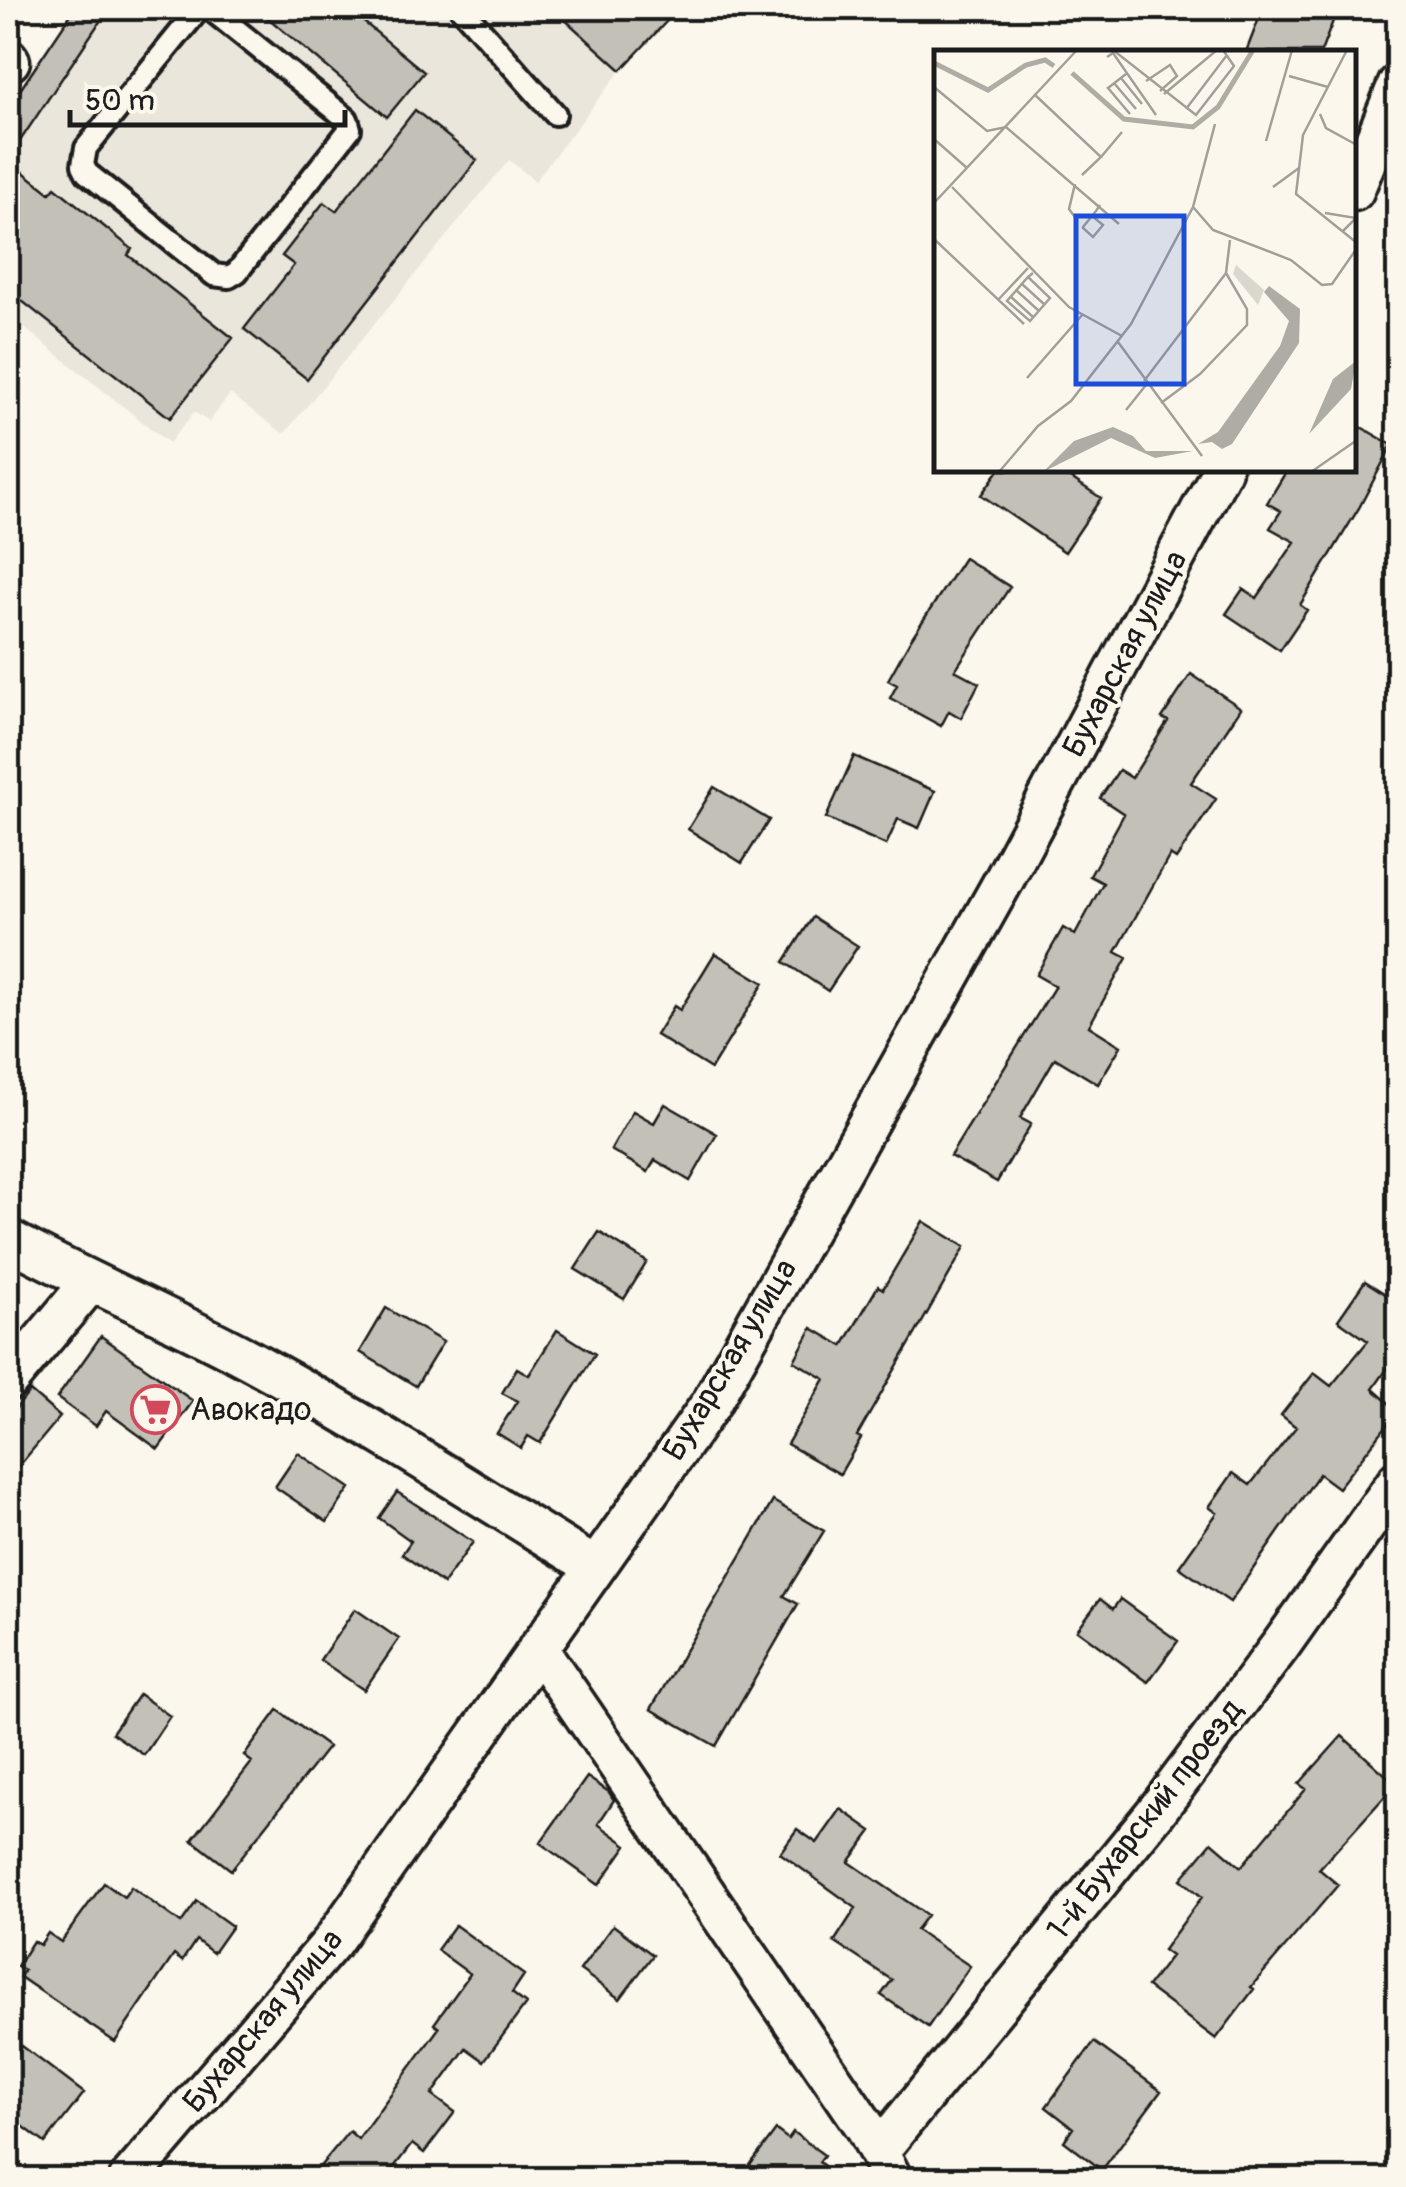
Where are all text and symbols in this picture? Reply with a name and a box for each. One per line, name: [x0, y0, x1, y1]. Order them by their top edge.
inset map: [934, 50, 1356, 472]
scale bar: [70, 65, 345, 127]
text: 50 m: [85, 82, 155, 119]
street label: Бухарская улица: [1054, 544, 1196, 764]
street label: Бухарская улица: [654, 1252, 806, 1468]
supermarket icon: Авокадо: [129, 1384, 181, 1436]
place label: Авокадо: [190, 1390, 311, 1430]
street label: 1-й Бухарский проезд: [1038, 1691, 1252, 1949]
street label: Бухарская улица: [174, 1921, 352, 2121]

